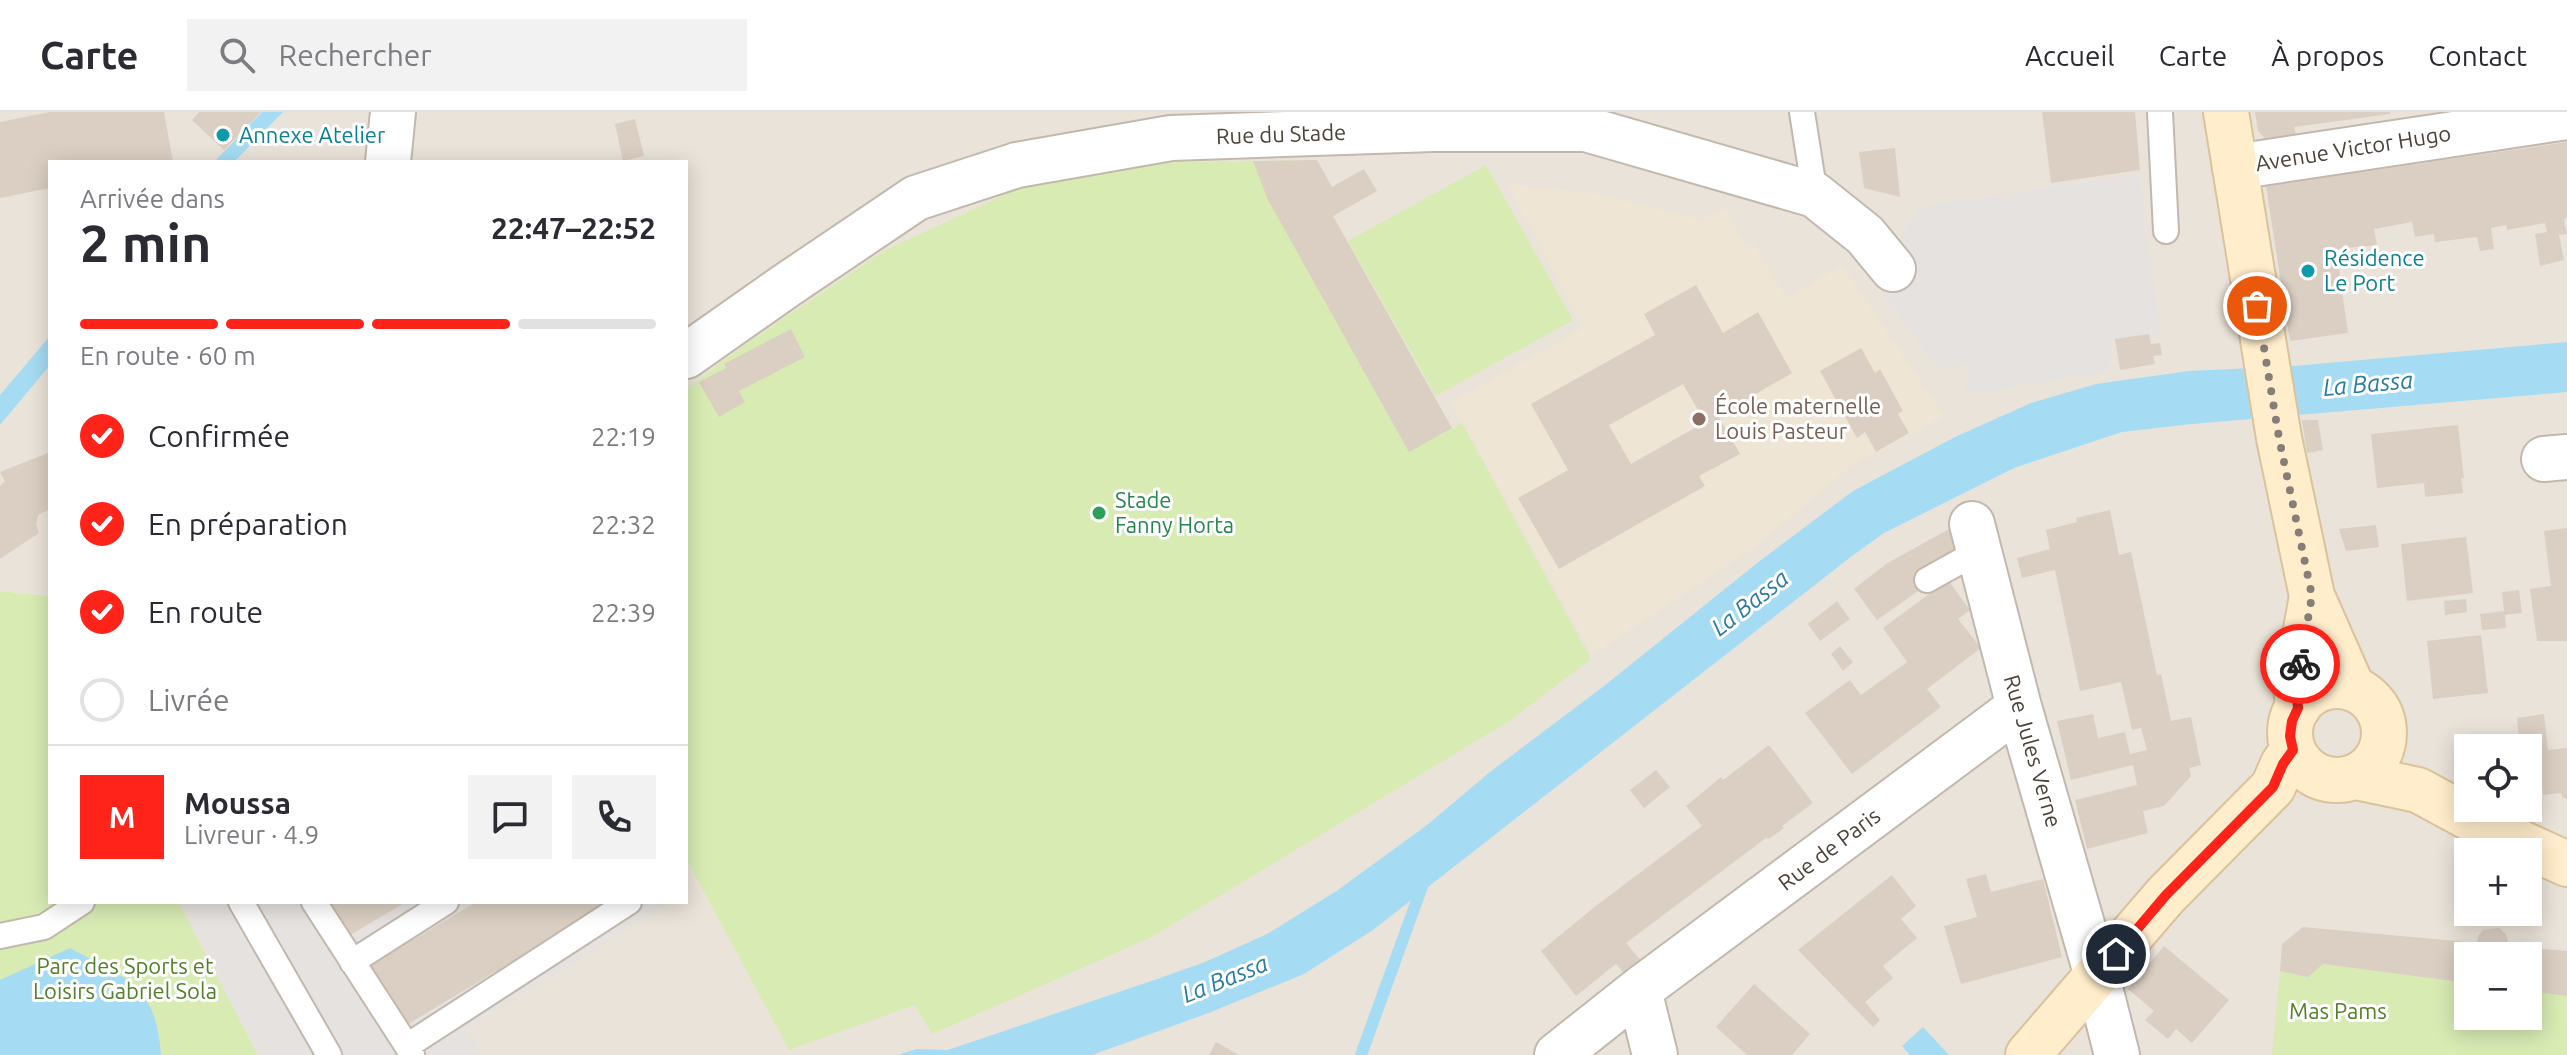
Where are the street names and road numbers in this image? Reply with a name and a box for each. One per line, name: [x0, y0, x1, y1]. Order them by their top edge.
street label: Rue du Stade: [1215, 119, 1347, 148]
street label: Avenue Victor Hugo: [2253, 120, 2452, 175]
street label: Rue Jules Verne: [2000, 672, 2067, 830]
street label: Rue de Paris: [1773, 802, 1885, 895]

